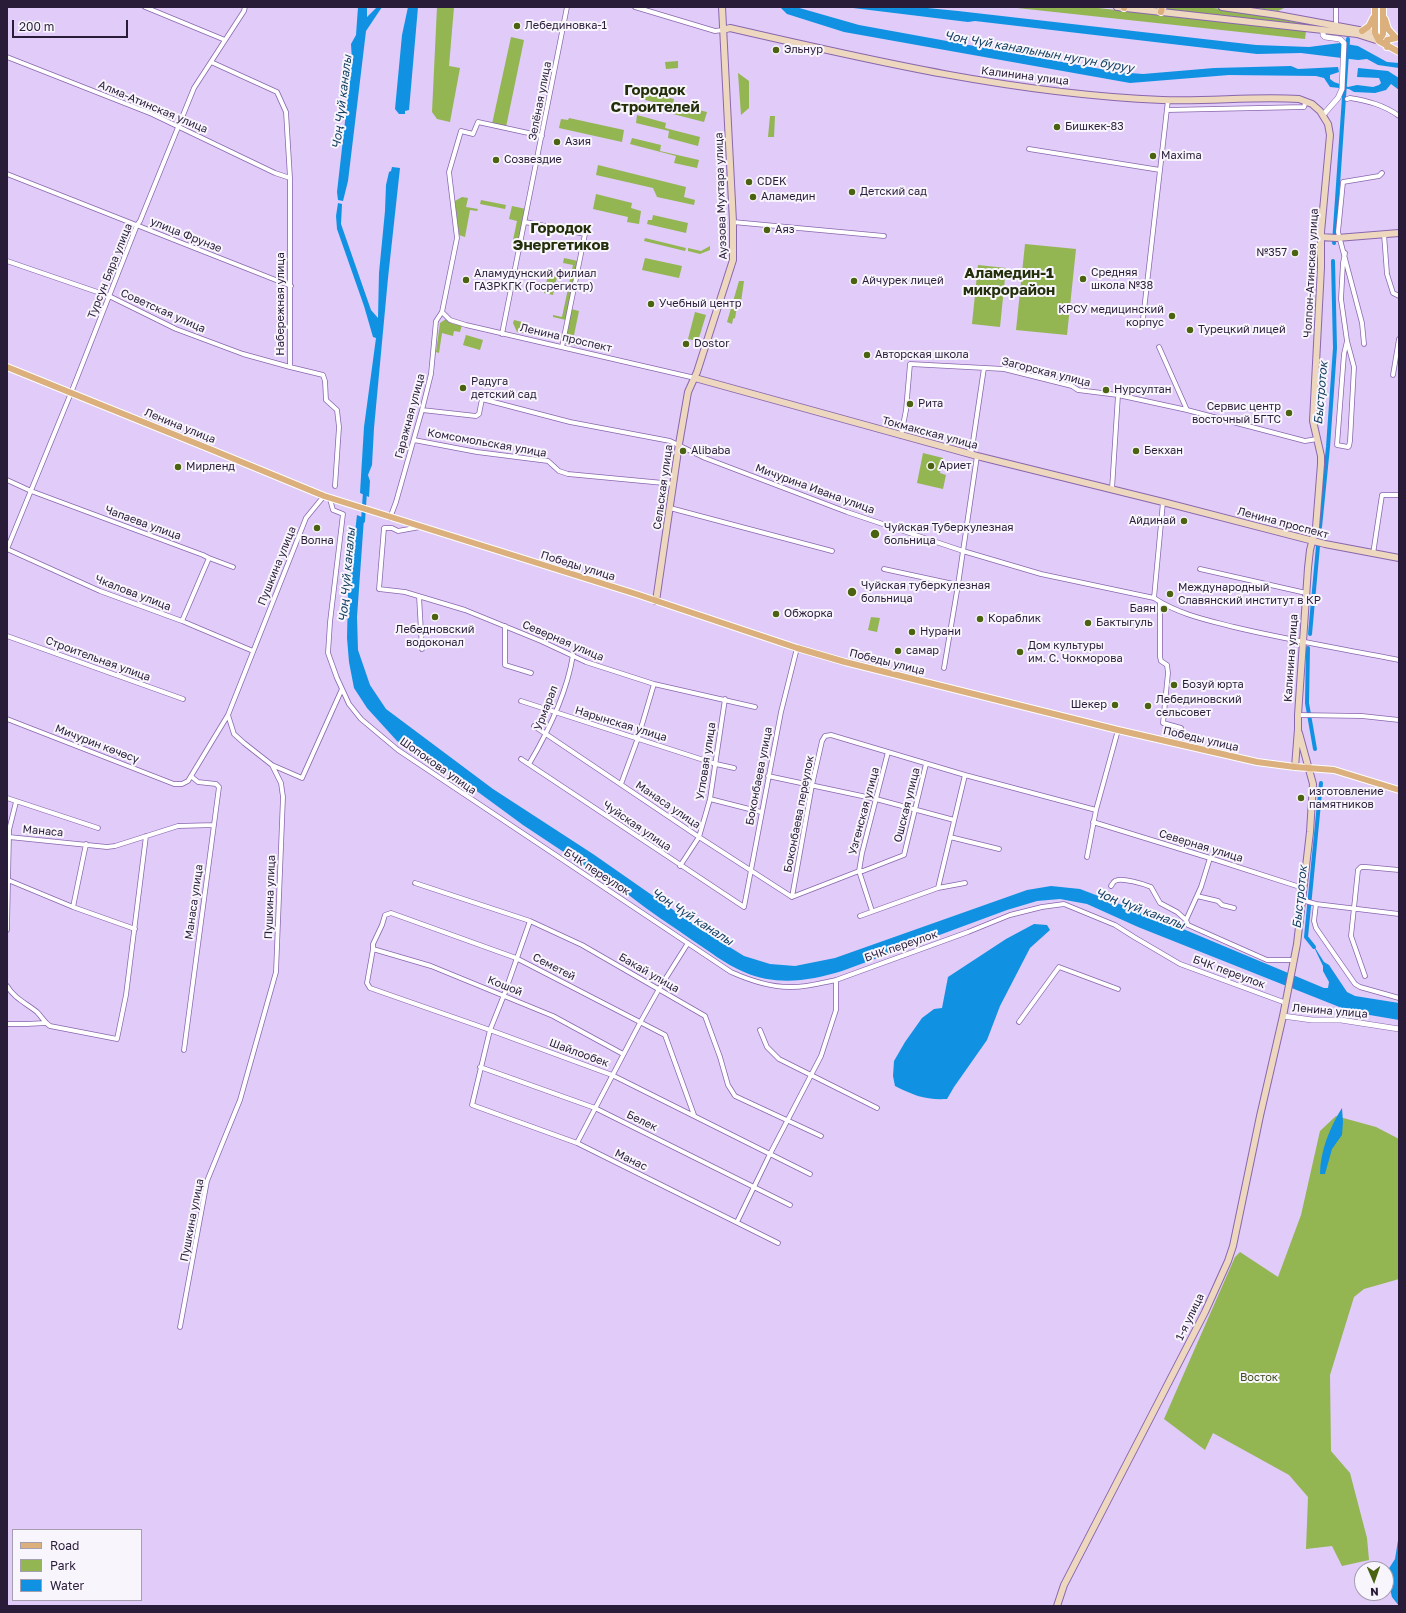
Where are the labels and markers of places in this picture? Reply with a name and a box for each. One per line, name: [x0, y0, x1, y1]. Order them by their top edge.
place label: Лебединовка-1: [525, 19, 607, 33]
marker: Лебединовка-1: [512, 21, 522, 31]
place label: Эльнур: [784, 43, 823, 57]
marker: Эльнур: [771, 45, 781, 55]
place label: Бишкек-83: [1065, 120, 1124, 134]
marker: Бишкек-83: [1052, 122, 1062, 132]
place label: Азия: [565, 135, 591, 149]
marker: Азия: [552, 137, 562, 147]
place label: Maxima: [1161, 149, 1202, 163]
marker: Maxima: [1148, 151, 1158, 161]
place label: Созвездие: [504, 153, 562, 167]
marker: Созвездие: [491, 155, 501, 165]
place label: CDEK: [757, 175, 786, 189]
marker: CDEK: [744, 177, 754, 187]
place label: Детский сад: [860, 185, 927, 199]
marker: Детский сад: [847, 187, 857, 197]
place label: Аламедин: [761, 190, 816, 204]
marker: Аламедин: [748, 192, 758, 202]
place label: Аяз: [775, 223, 795, 237]
marker: Аяз: [762, 225, 772, 235]
place label: №357: [1256, 246, 1287, 260]
marker: №357: [1290, 248, 1300, 258]
place label: Средняя школа №38: [1091, 266, 1153, 292]
place label: Аламудунский филиал ГАЗРКГК (Госрегистр): [474, 267, 597, 293]
place label: Айчурек лицей: [862, 274, 944, 288]
marker: Средняя школа №38: [1078, 274, 1088, 284]
marker: Аламудунский филиал ГАЗРКГК (Госрегистр): [461, 275, 471, 285]
marker: Айчурек лицей: [849, 276, 859, 286]
place label: Учебный центр: [659, 297, 741, 311]
marker: Учебный центр: [646, 299, 656, 309]
place label: КРСУ медицинский корпус: [1058, 303, 1164, 329]
marker: КРСУ медицинский корпус: [1167, 311, 1177, 321]
place label: Турецкий лицей: [1198, 323, 1286, 337]
marker: Турецкий лицей: [1185, 325, 1195, 335]
place label: Dostor: [694, 337, 729, 351]
marker: Dostor: [681, 339, 691, 349]
place label: Авторская школа: [875, 348, 969, 362]
marker: Авторская школа: [862, 350, 872, 360]
place label: Радуга детский сад: [471, 375, 537, 401]
marker: Радуга детский сад: [458, 383, 468, 393]
place label: Нурсултан: [1114, 383, 1172, 397]
marker: Нурсултан: [1101, 385, 1111, 395]
place label: Рита: [918, 397, 943, 411]
marker: Рита: [905, 399, 915, 409]
place label: Сервис центр восточный БГТС: [1192, 400, 1281, 426]
marker: Сервис центр восточный БГТС: [1284, 408, 1294, 418]
place label: Alibaba: [691, 444, 731, 458]
place label: Бекхан: [1144, 444, 1183, 458]
marker: Alibaba: [678, 446, 688, 456]
marker: Бекхан: [1131, 446, 1141, 456]
place label: Ариет: [939, 459, 972, 473]
place label: Мирленд: [186, 460, 235, 474]
marker: Ариет: [926, 461, 936, 471]
marker: Мирленд: [173, 462, 183, 472]
place label: Айдинай: [1129, 514, 1176, 528]
marker: Айдинай: [1179, 516, 1189, 526]
place label: Чуйская Туберкулезная больница: [884, 521, 1014, 547]
marker: Волна: [312, 523, 322, 533]
marker: Чуйская Туберкулезная больница: [869, 528, 881, 540]
place label: Волна: [300, 534, 334, 548]
place label: Чуйская туберкулезная больница: [861, 579, 990, 605]
place label: Международный Славянский институт в КР: [1178, 581, 1321, 607]
marker: Чуйская туберкулезная больница: [846, 586, 858, 598]
marker: Международный Славянский институт в КР: [1165, 589, 1175, 599]
place label: Баян: [1129, 602, 1156, 616]
marker: Баян: [1159, 604, 1169, 614]
place label: Обжорка: [784, 607, 833, 621]
marker: Обжорка: [771, 609, 781, 619]
marker: Лебедновский водоконал: [430, 612, 440, 622]
place label: Кораблик: [988, 612, 1041, 626]
marker: Кораблик: [975, 614, 985, 624]
place label: Бактыгуль: [1096, 616, 1153, 630]
marker: Бактыгуль: [1083, 618, 1093, 628]
place label: Лебедновский водоконал: [396, 623, 474, 649]
place label: Нурани: [920, 625, 961, 639]
marker: Нурани: [907, 627, 917, 637]
place label: Дом культуры им. С. Чокморова: [1028, 639, 1123, 665]
place label: самар: [906, 644, 939, 658]
marker: самар: [893, 646, 903, 656]
marker: Дом культуры им. С. Чокморова: [1015, 647, 1025, 657]
place label: Бозуй юрта: [1182, 678, 1244, 692]
marker: Бозуй юрта: [1169, 680, 1179, 690]
place label: Лебединовский сельсовет: [1156, 693, 1242, 719]
place label: Шекер: [1071, 698, 1107, 712]
marker: Шекер: [1110, 700, 1120, 710]
marker: Лебединовский сельсовет: [1143, 701, 1153, 711]
place label: изготовление памятников: [1309, 785, 1384, 811]
marker: изготовление памятников: [1296, 793, 1306, 803]

